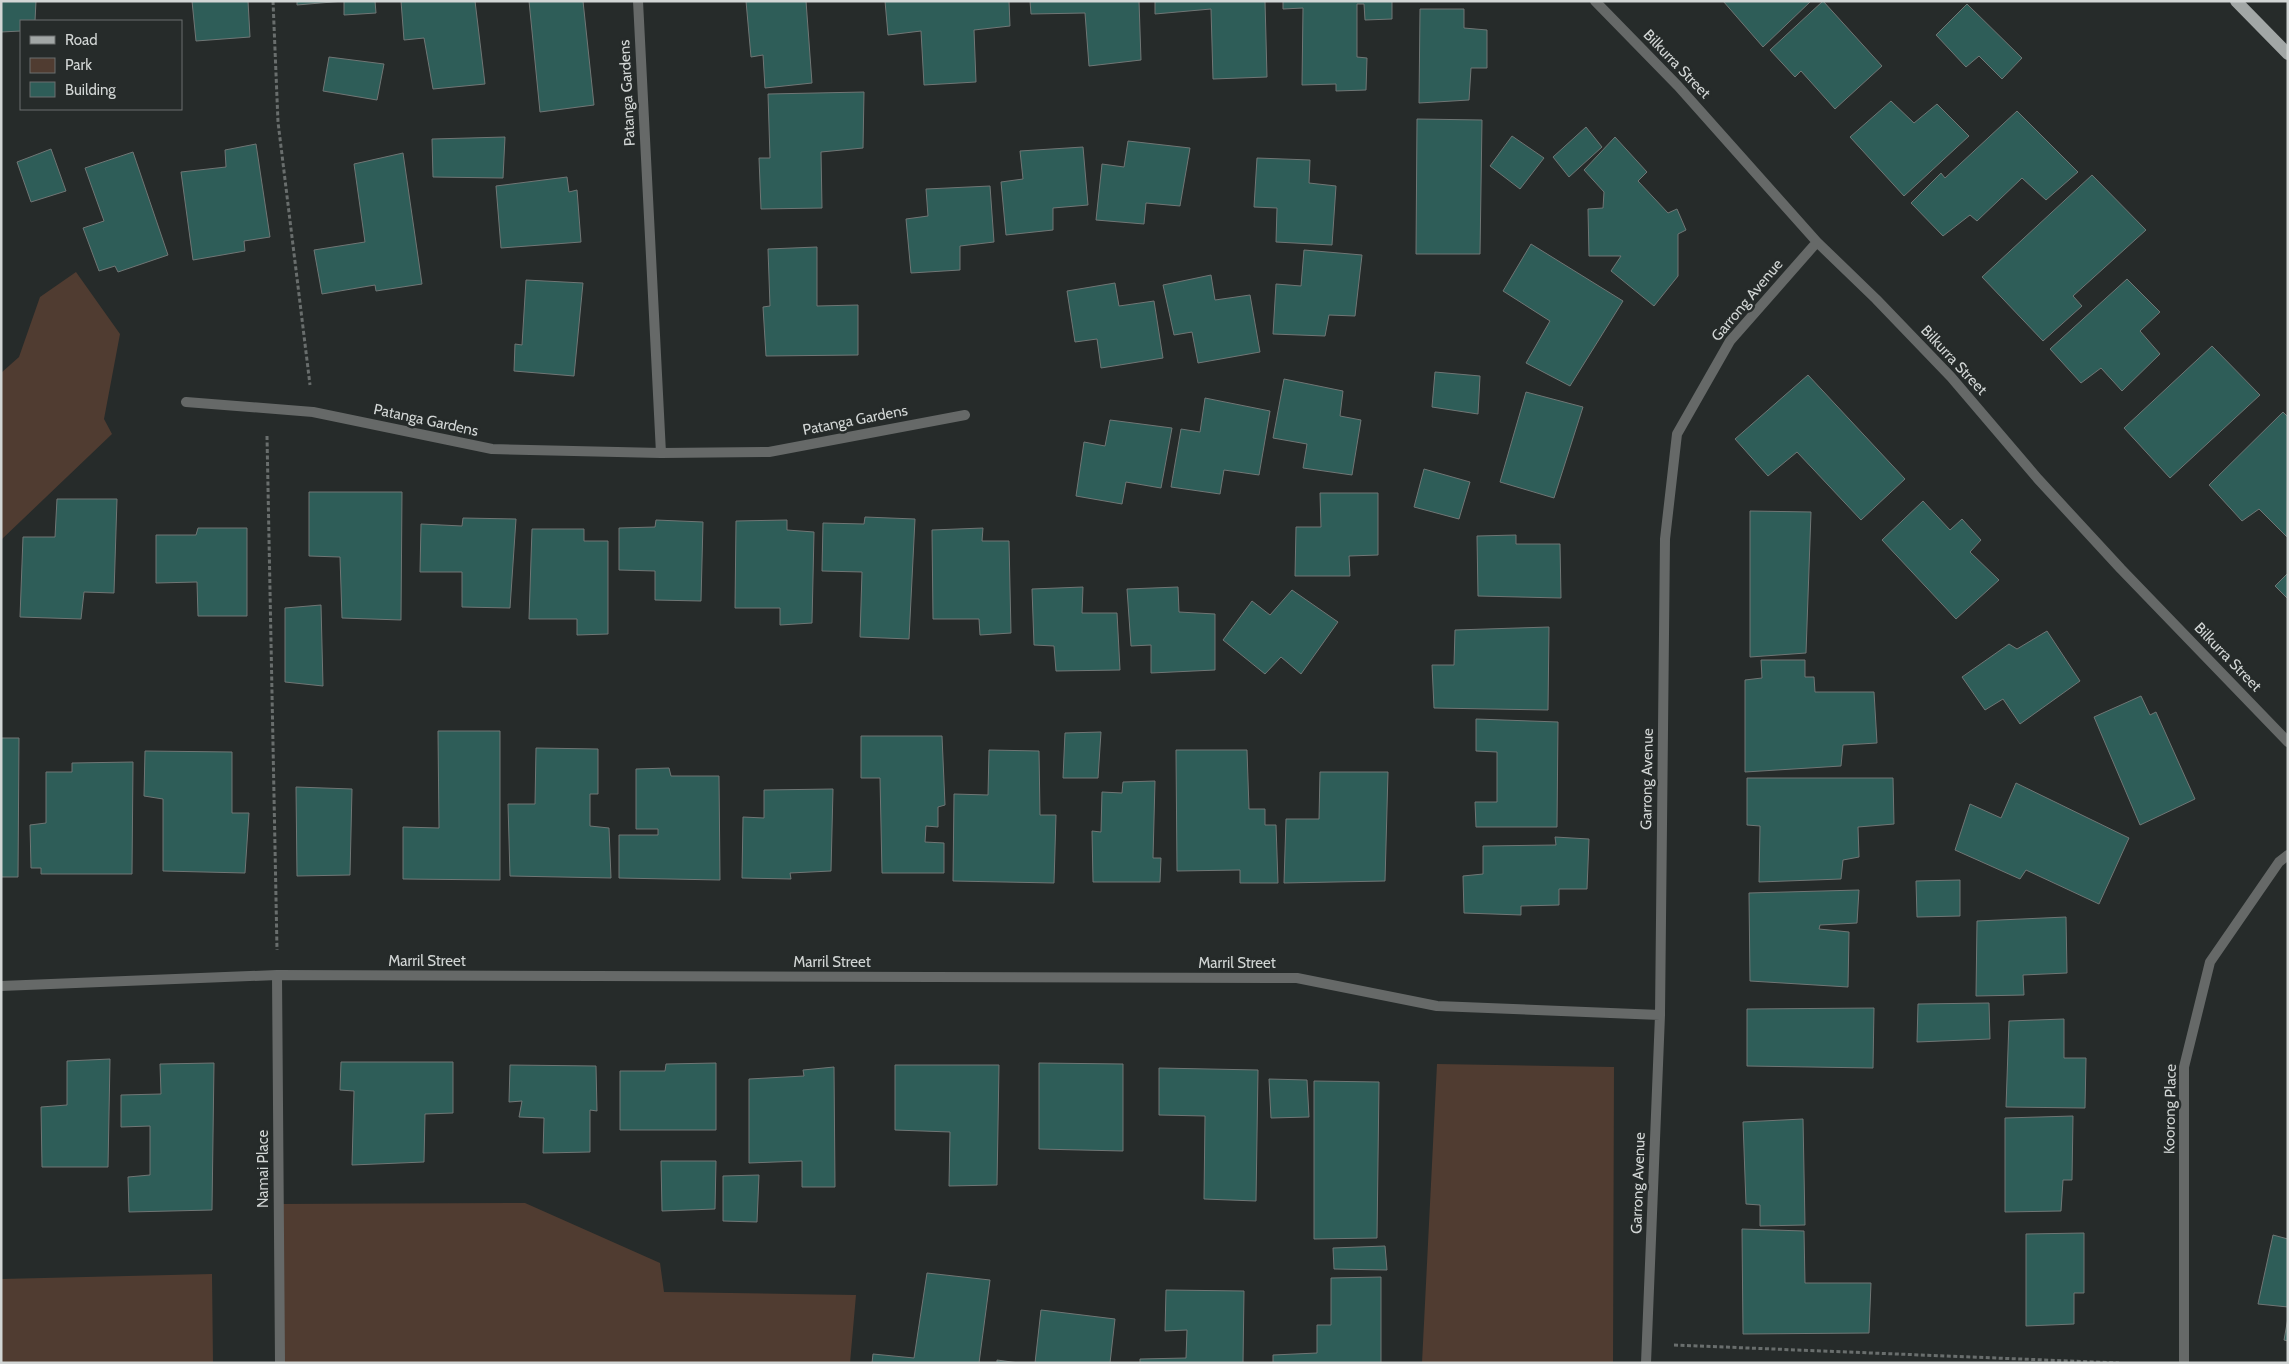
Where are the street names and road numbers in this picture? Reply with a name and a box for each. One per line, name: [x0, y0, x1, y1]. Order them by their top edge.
street label: Bilkurra Street: [1640, 26, 1714, 102]
street label: Patanga Gardens: [615, 39, 639, 147]
street label: Garrong Avenue: [1707, 255, 1787, 345]
street label: Bilkurra Street: [1917, 321, 1991, 399]
street label: Patanga Gardens: [372, 400, 480, 440]
street label: Patanga Gardens: [801, 401, 909, 439]
street label: Bilkurra Street: [2191, 619, 2265, 695]
street label: Garrong Avenue: [1637, 728, 1657, 830]
street label: Marril Street: [388, 952, 466, 970]
street label: Marril Street: [793, 953, 871, 971]
street label: Marril Street: [1198, 954, 1276, 972]
street label: Koorong Place: [2160, 1063, 2180, 1154]
street label: Namai Place: [254, 1130, 272, 1208]
street label: Garrong Avenue: [1627, 1132, 1649, 1234]

